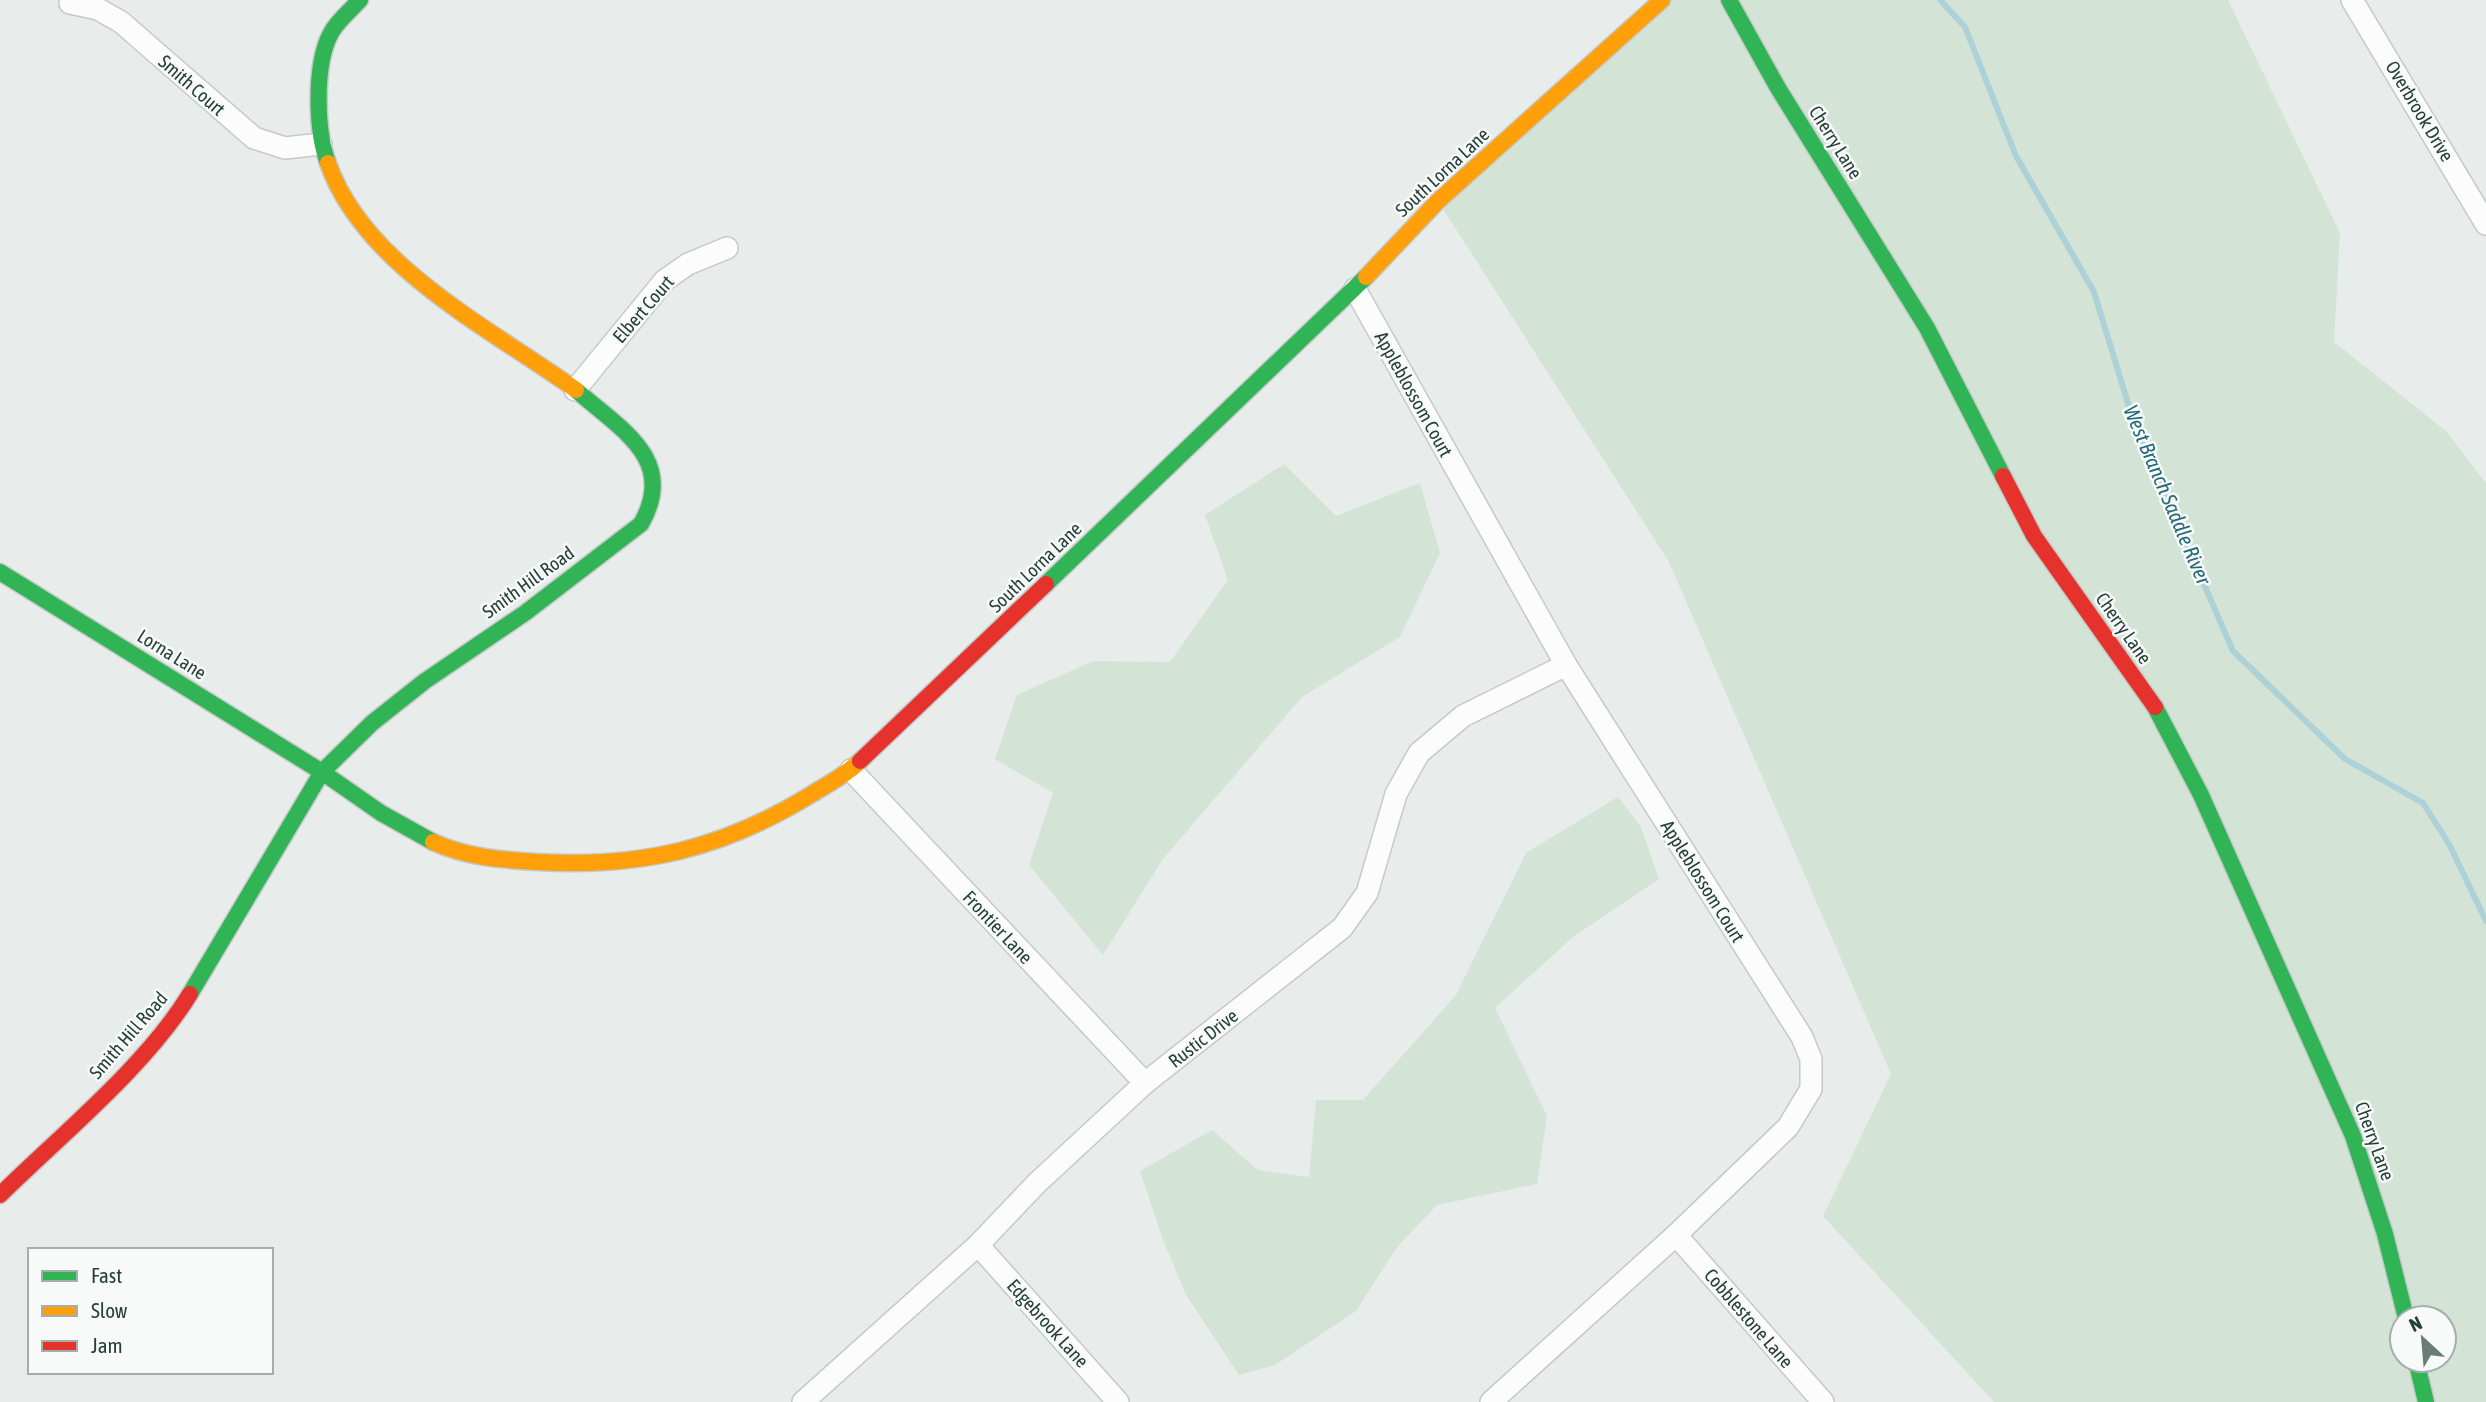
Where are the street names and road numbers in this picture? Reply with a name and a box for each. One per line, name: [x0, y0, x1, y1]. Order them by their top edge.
street label: Smith Court: [154, 50, 230, 120]
street label: Overbrook Drive: [2381, 57, 2459, 165]
street label: Cherry Lane: [1805, 101, 1867, 183]
street label: South Lorna Lane: [1391, 123, 1493, 221]
street label: Elbert Court: [608, 271, 678, 347]
street label: Appleblossom Court: [1371, 328, 1457, 460]
street label: South Lorna Lane: [984, 517, 1086, 617]
street label: Smith Hill Road: [478, 541, 578, 623]
street label: Cherry Lane: [2091, 588, 2157, 668]
street label: Lorna Lane: [134, 624, 210, 684]
street label: Appleblossom Court: [1657, 816, 1749, 946]
street label: Frontier Lane: [959, 886, 1037, 968]
street label: Smith Hill Road: [84, 987, 172, 1083]
street label: Rustic Drive: [1164, 1004, 1242, 1072]
street label: Cherry Lane: [2351, 1099, 2399, 1183]
street label: Cobblestone Lane: [1700, 1264, 1798, 1372]
street label: Edgebrook Lane: [1003, 1274, 1093, 1372]

